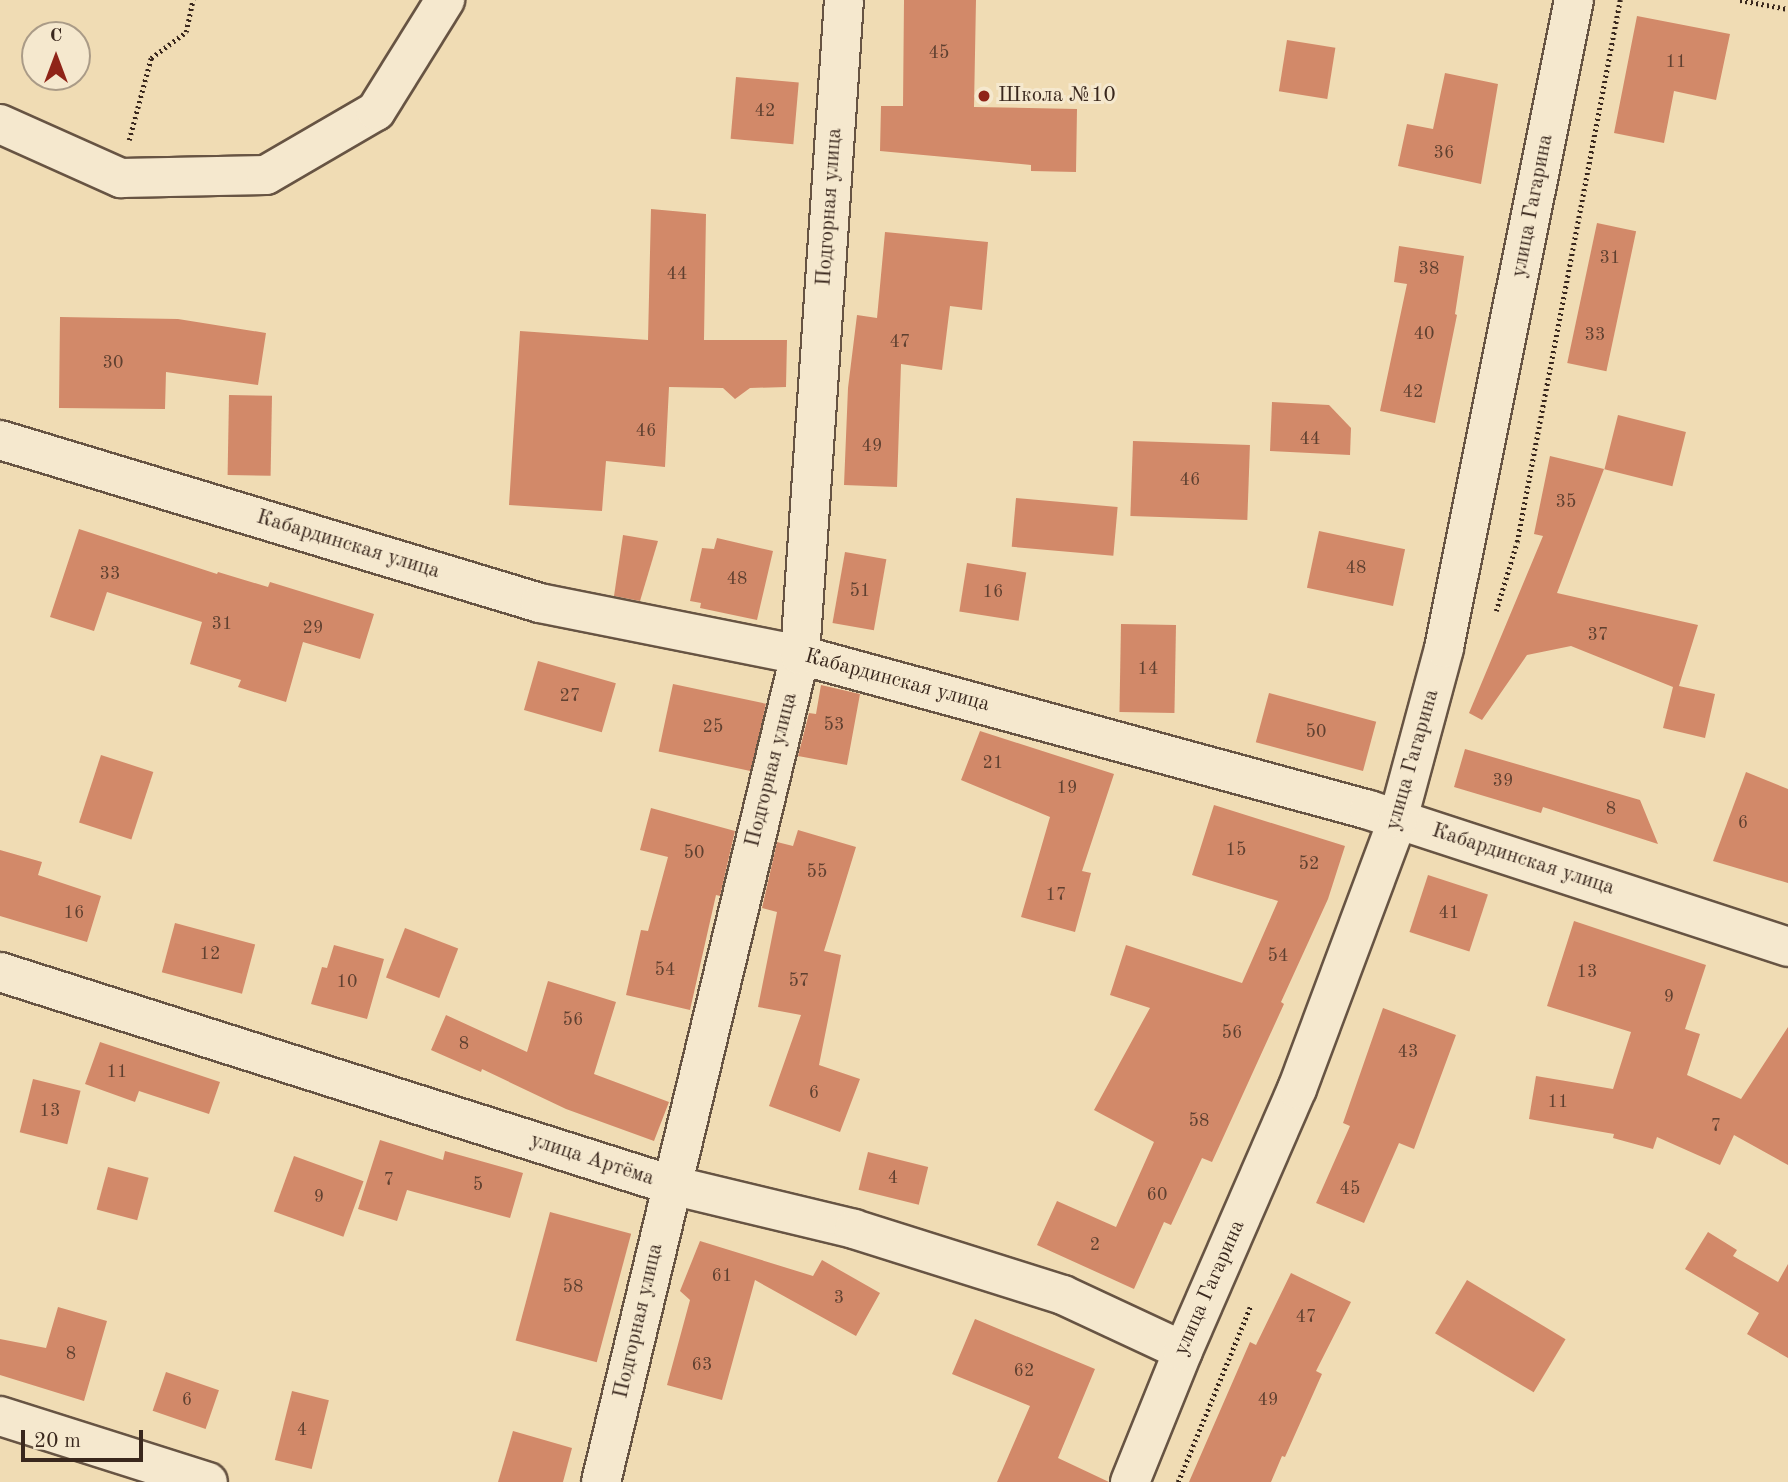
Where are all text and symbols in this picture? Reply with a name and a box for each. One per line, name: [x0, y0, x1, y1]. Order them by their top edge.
north arrow: [21, 21, 91, 91]
text: С: [50, 27, 62, 46]
house number: 45: [929, 42, 949, 64]
house number: 11: [1666, 51, 1686, 73]
place label: Школа №10: [998, 83, 1116, 109]
marker: Школа №10: [976, 88, 992, 104]
house number: 42: [755, 100, 775, 122]
street label: Подгорная улица: [812, 127, 848, 287]
street label: улица Гагарина: [1507, 132, 1559, 280]
house number: 36: [1434, 142, 1454, 164]
house number: 31: [1600, 247, 1620, 269]
house number: 38: [1419, 258, 1439, 280]
house number: 44: [667, 263, 687, 285]
house number: 40: [1414, 323, 1434, 345]
house number: 33: [1585, 324, 1605, 346]
house number: 47: [890, 331, 910, 353]
house number: 30: [103, 352, 123, 374]
house number: 42: [1403, 381, 1423, 403]
house number: 46: [636, 420, 656, 442]
house number: 44: [1300, 428, 1320, 450]
house number: 49: [862, 435, 882, 457]
house number: 46: [1180, 469, 1200, 491]
house number: 35: [1556, 491, 1576, 513]
street label: Кабардинская улица: [253, 505, 443, 585]
house number: 48: [1346, 557, 1366, 579]
house number: 33: [100, 563, 120, 585]
house number: 48: [727, 568, 747, 590]
house number: 51: [850, 580, 870, 602]
house number: 16: [983, 581, 1003, 603]
house number: 31: [212, 613, 232, 635]
house number: 29: [303, 617, 323, 639]
house number: 37: [1588, 624, 1608, 646]
street label: Кабардинская улица: [802, 644, 992, 718]
house number: 14: [1138, 658, 1158, 680]
house number: 27: [560, 685, 580, 707]
street label: улица Гагарина: [1381, 687, 1445, 833]
street label: Подгорная улица: [741, 690, 803, 850]
house number: 53: [824, 714, 844, 736]
house number: 25: [703, 716, 723, 738]
house number: 50: [1306, 721, 1326, 743]
house number: 21: [983, 752, 1003, 774]
house number: 39: [1493, 770, 1513, 792]
house number: 19: [1057, 777, 1077, 799]
house number: 8: [1606, 798, 1616, 820]
house number: 6: [1738, 812, 1748, 834]
street label: Кабардинская улица: [1429, 819, 1617, 901]
house number: 15: [1226, 839, 1246, 861]
house number: 50: [684, 842, 704, 864]
house number: 52: [1299, 853, 1319, 875]
house number: 55: [807, 861, 827, 883]
house number: 17: [1046, 884, 1066, 906]
house number: 16: [64, 902, 84, 924]
house number: 41: [1439, 902, 1459, 924]
house number: 12: [200, 943, 220, 965]
house number: 54: [1268, 945, 1288, 967]
house number: 54: [655, 959, 675, 981]
house number: 13: [1577, 961, 1597, 983]
house number: 57: [789, 970, 809, 992]
house number: 10: [337, 971, 357, 993]
house number: 9: [1664, 986, 1674, 1008]
house number: 56: [563, 1009, 583, 1031]
house number: 56: [1222, 1022, 1242, 1044]
house number: 8: [459, 1033, 469, 1055]
house number: 43: [1398, 1041, 1418, 1063]
house number: 11: [107, 1061, 127, 1083]
house number: 6: [809, 1082, 819, 1104]
house number: 11: [1548, 1091, 1568, 1113]
house number: 13: [40, 1100, 60, 1122]
house number: 58: [1189, 1110, 1209, 1132]
house number: 7: [1711, 1115, 1721, 1137]
street label: улица Артёма: [527, 1128, 657, 1192]
house number: 4: [888, 1167, 898, 1189]
house number: 7: [384, 1169, 394, 1191]
house number: 5: [473, 1174, 483, 1196]
house number: 45: [1340, 1178, 1360, 1200]
house number: 60: [1147, 1184, 1167, 1206]
house number: 9: [314, 1186, 324, 1208]
street label: улица Гагарина: [1169, 1216, 1251, 1360]
house number: 2: [1090, 1234, 1100, 1256]
street label: Подгорная улица: [609, 1241, 669, 1401]
house number: 61: [712, 1265, 732, 1287]
house number: 58: [563, 1276, 583, 1298]
house number: 3: [834, 1287, 844, 1309]
house number: 47: [1296, 1306, 1316, 1328]
house number: 8: [66, 1343, 76, 1365]
house number: 63: [692, 1354, 712, 1376]
house number: 62: [1014, 1360, 1034, 1382]
house number: 6: [182, 1389, 192, 1411]
house number: 49: [1258, 1389, 1278, 1411]
scale bar: [24, 1416, 147, 1460]
house number: 4: [297, 1419, 307, 1441]
text: 20 m: [34, 1431, 81, 1452]

